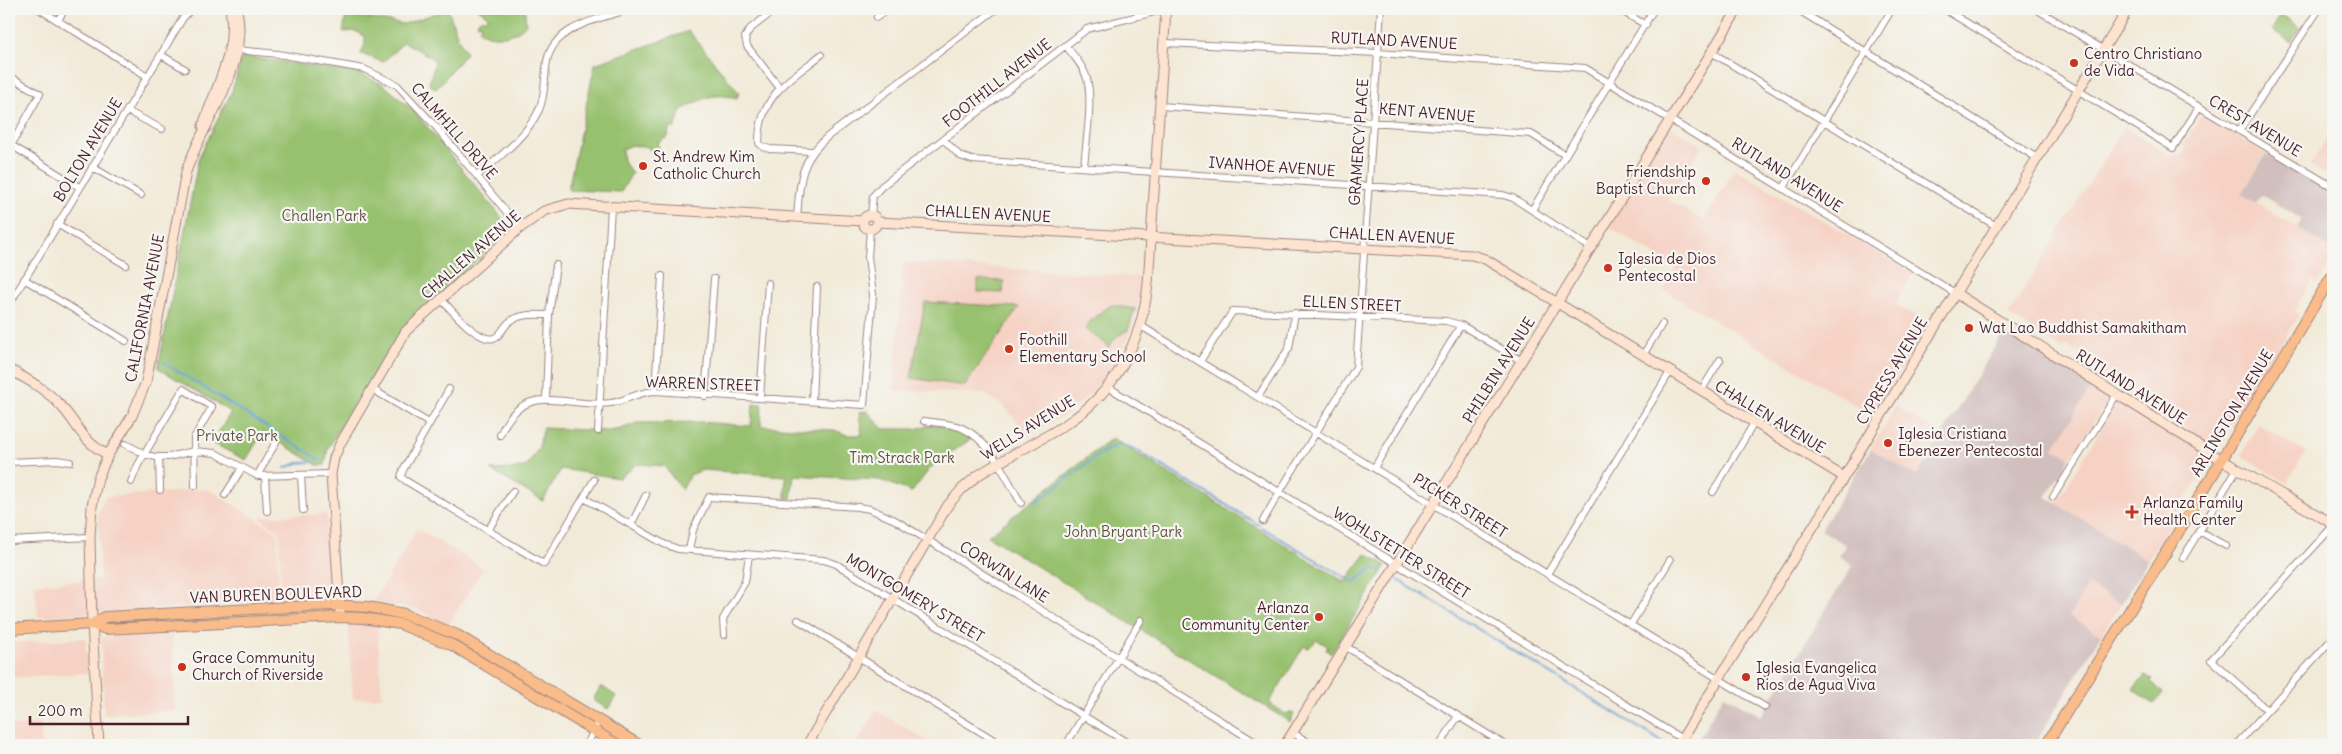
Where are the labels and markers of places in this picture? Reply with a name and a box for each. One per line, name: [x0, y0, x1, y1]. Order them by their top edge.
place label: Centro Christiano de Vida: [2084, 44, 2202, 80]
marker: Centro Christiano de Vida: [2068, 57, 2080, 69]
place label: St. Andrew Kim Catholic Church: [653, 147, 761, 183]
marker: St. Andrew Kim Catholic Church: [637, 160, 649, 172]
place label: Friendship Baptist Church: [1596, 162, 1696, 198]
marker: Friendship Baptist Church: [1700, 175, 1712, 187]
place label: Iglesia de Dios Pentecostal: [1618, 249, 1716, 285]
marker: Iglesia de Dios Pentecostal: [1602, 262, 1614, 274]
place label: Wat Lao Buddhist Samakitham: [1979, 318, 2187, 337]
marker: Wat Lao Buddhist Samakitham: [1963, 322, 1975, 334]
place label: Foothill Elementary School: [1019, 330, 1146, 366]
marker: Foothill Elementary School: [1003, 343, 1015, 355]
place label: Iglesia Cristiana Ebenezer Pentecostal: [1898, 424, 2042, 460]
marker: Iglesia Cristiana Ebenezer Pentecostal: [1882, 437, 1894, 449]
place label: Arlanza Family Health Center: [2143, 493, 2243, 529]
marker: Arlanza Family Health Center: [2125, 505, 2139, 519]
place label: Arlanza Community Center: [1181, 598, 1309, 634]
marker: Arlanza Community Center: [1313, 611, 1325, 623]
place label: Grace Community Church of Riverside: [192, 648, 323, 684]
place label: Iglesia Evangelica Rios de Agua Viva: [1756, 658, 1877, 694]
marker: Grace Community Church of Riverside: [176, 661, 188, 673]
marker: Iglesia Evangelica Rios de Agua Viva: [1740, 671, 1752, 683]

